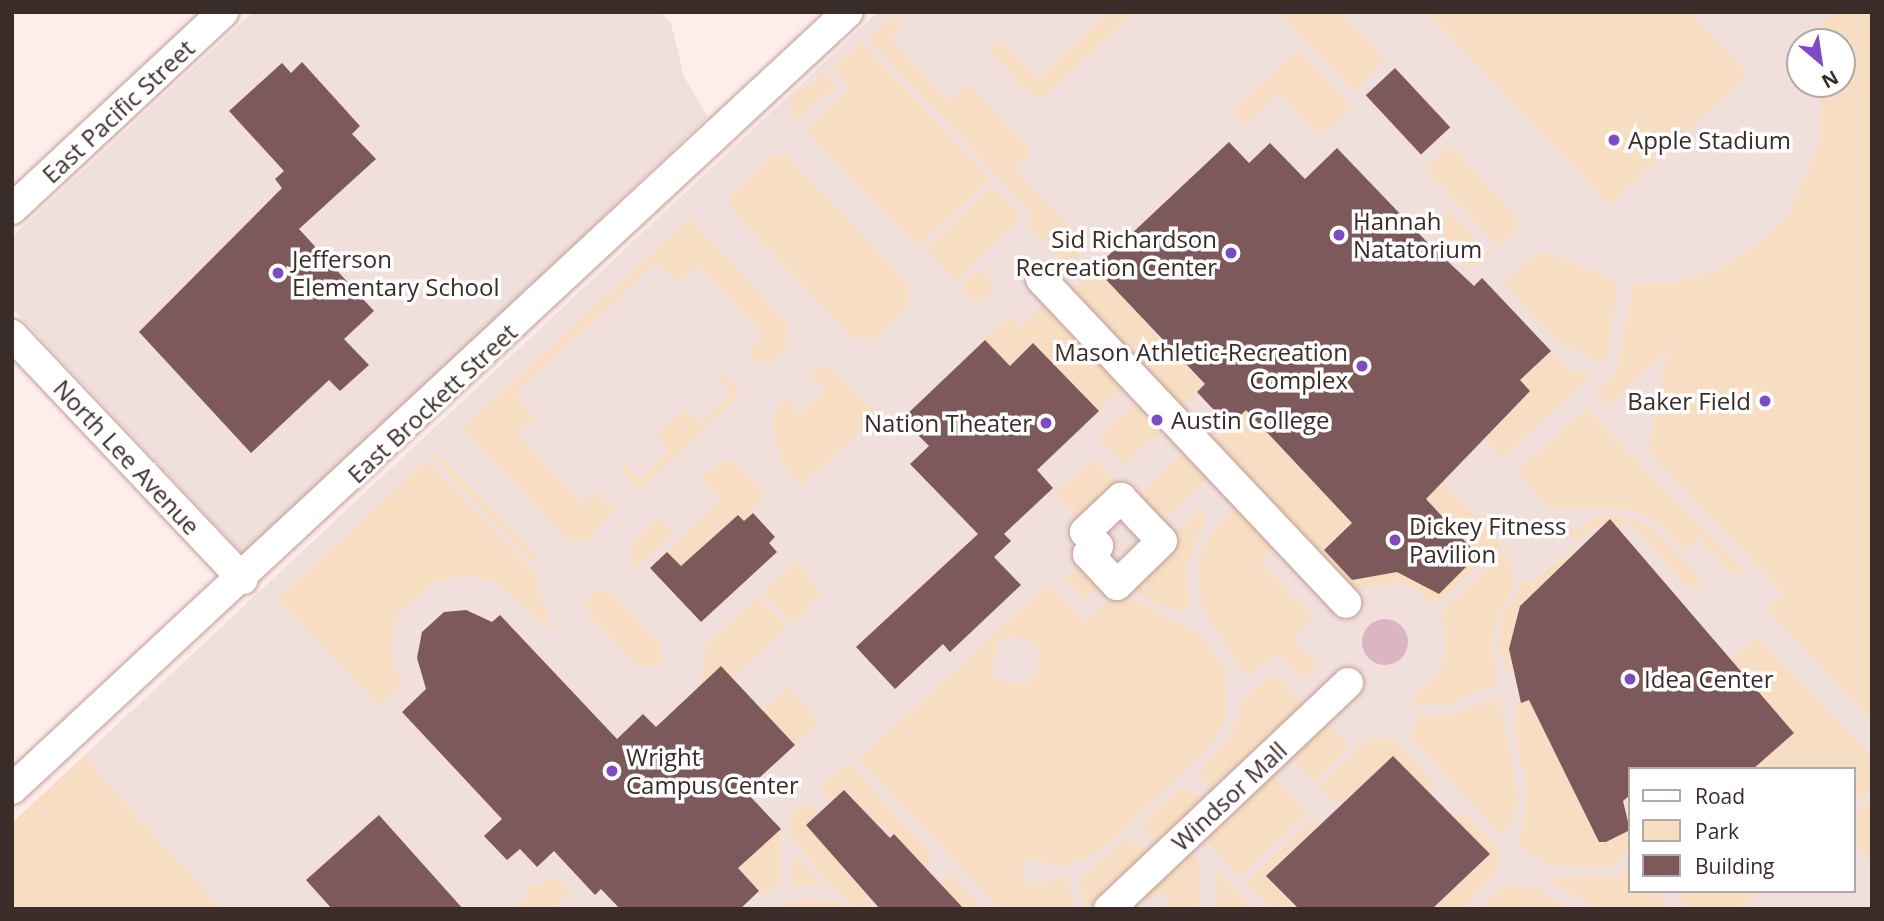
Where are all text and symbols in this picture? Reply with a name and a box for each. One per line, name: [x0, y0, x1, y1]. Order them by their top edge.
north arrow: [1786, 28, 1856, 98]
street label: East Pacific Street: [36, 33, 200, 189]
text: N: [1817, 64, 1843, 95]
place label: Apple Stadium: [1628, 126, 1791, 154]
marker: Apple Stadium: [1606, 132, 1622, 148]
place label: Hannah Natatorium: [1353, 207, 1482, 263]
place label: Sid Richardson Recreation Center: [1015, 225, 1217, 281]
marker: Hannah Natatorium: [1331, 227, 1347, 243]
place label: Jefferson Elementary School: [292, 245, 500, 301]
marker: Sid Richardson Recreation Center: [1223, 245, 1239, 261]
marker: Jefferson Elementary School: [270, 265, 286, 281]
street label: East Brockett Street: [342, 317, 522, 489]
place label: Mason Athletic-Recreation Complex: [1054, 338, 1348, 394]
marker: Mason Athletic-Recreation Complex: [1354, 358, 1370, 374]
street label: North Lee Avenue: [48, 374, 206, 540]
place label: Baker Field: [1627, 387, 1751, 415]
marker: Baker Field: [1757, 393, 1773, 409]
place label: Austin College: [1171, 406, 1330, 434]
place label: Nation Theater: [864, 409, 1032, 437]
marker: Austin College: [1149, 412, 1165, 428]
marker: Nation Theater: [1038, 415, 1054, 431]
place label: Dickey Fitness Pavilion: [1409, 512, 1566, 568]
marker: Dickey Fitness Pavilion: [1387, 532, 1403, 548]
place label: Idea Center: [1644, 665, 1774, 693]
marker: Idea Center: [1622, 671, 1638, 687]
street label: Windsor Mall: [1166, 735, 1292, 857]
place label: Wright Campus Center: [626, 743, 799, 799]
marker: Wright Campus Center: [604, 763, 620, 779]
legend: [1629, 767, 1856, 893]
text: Road: [1695, 782, 1745, 810]
text: Park: [1695, 817, 1739, 845]
text: Building: [1695, 852, 1774, 880]

